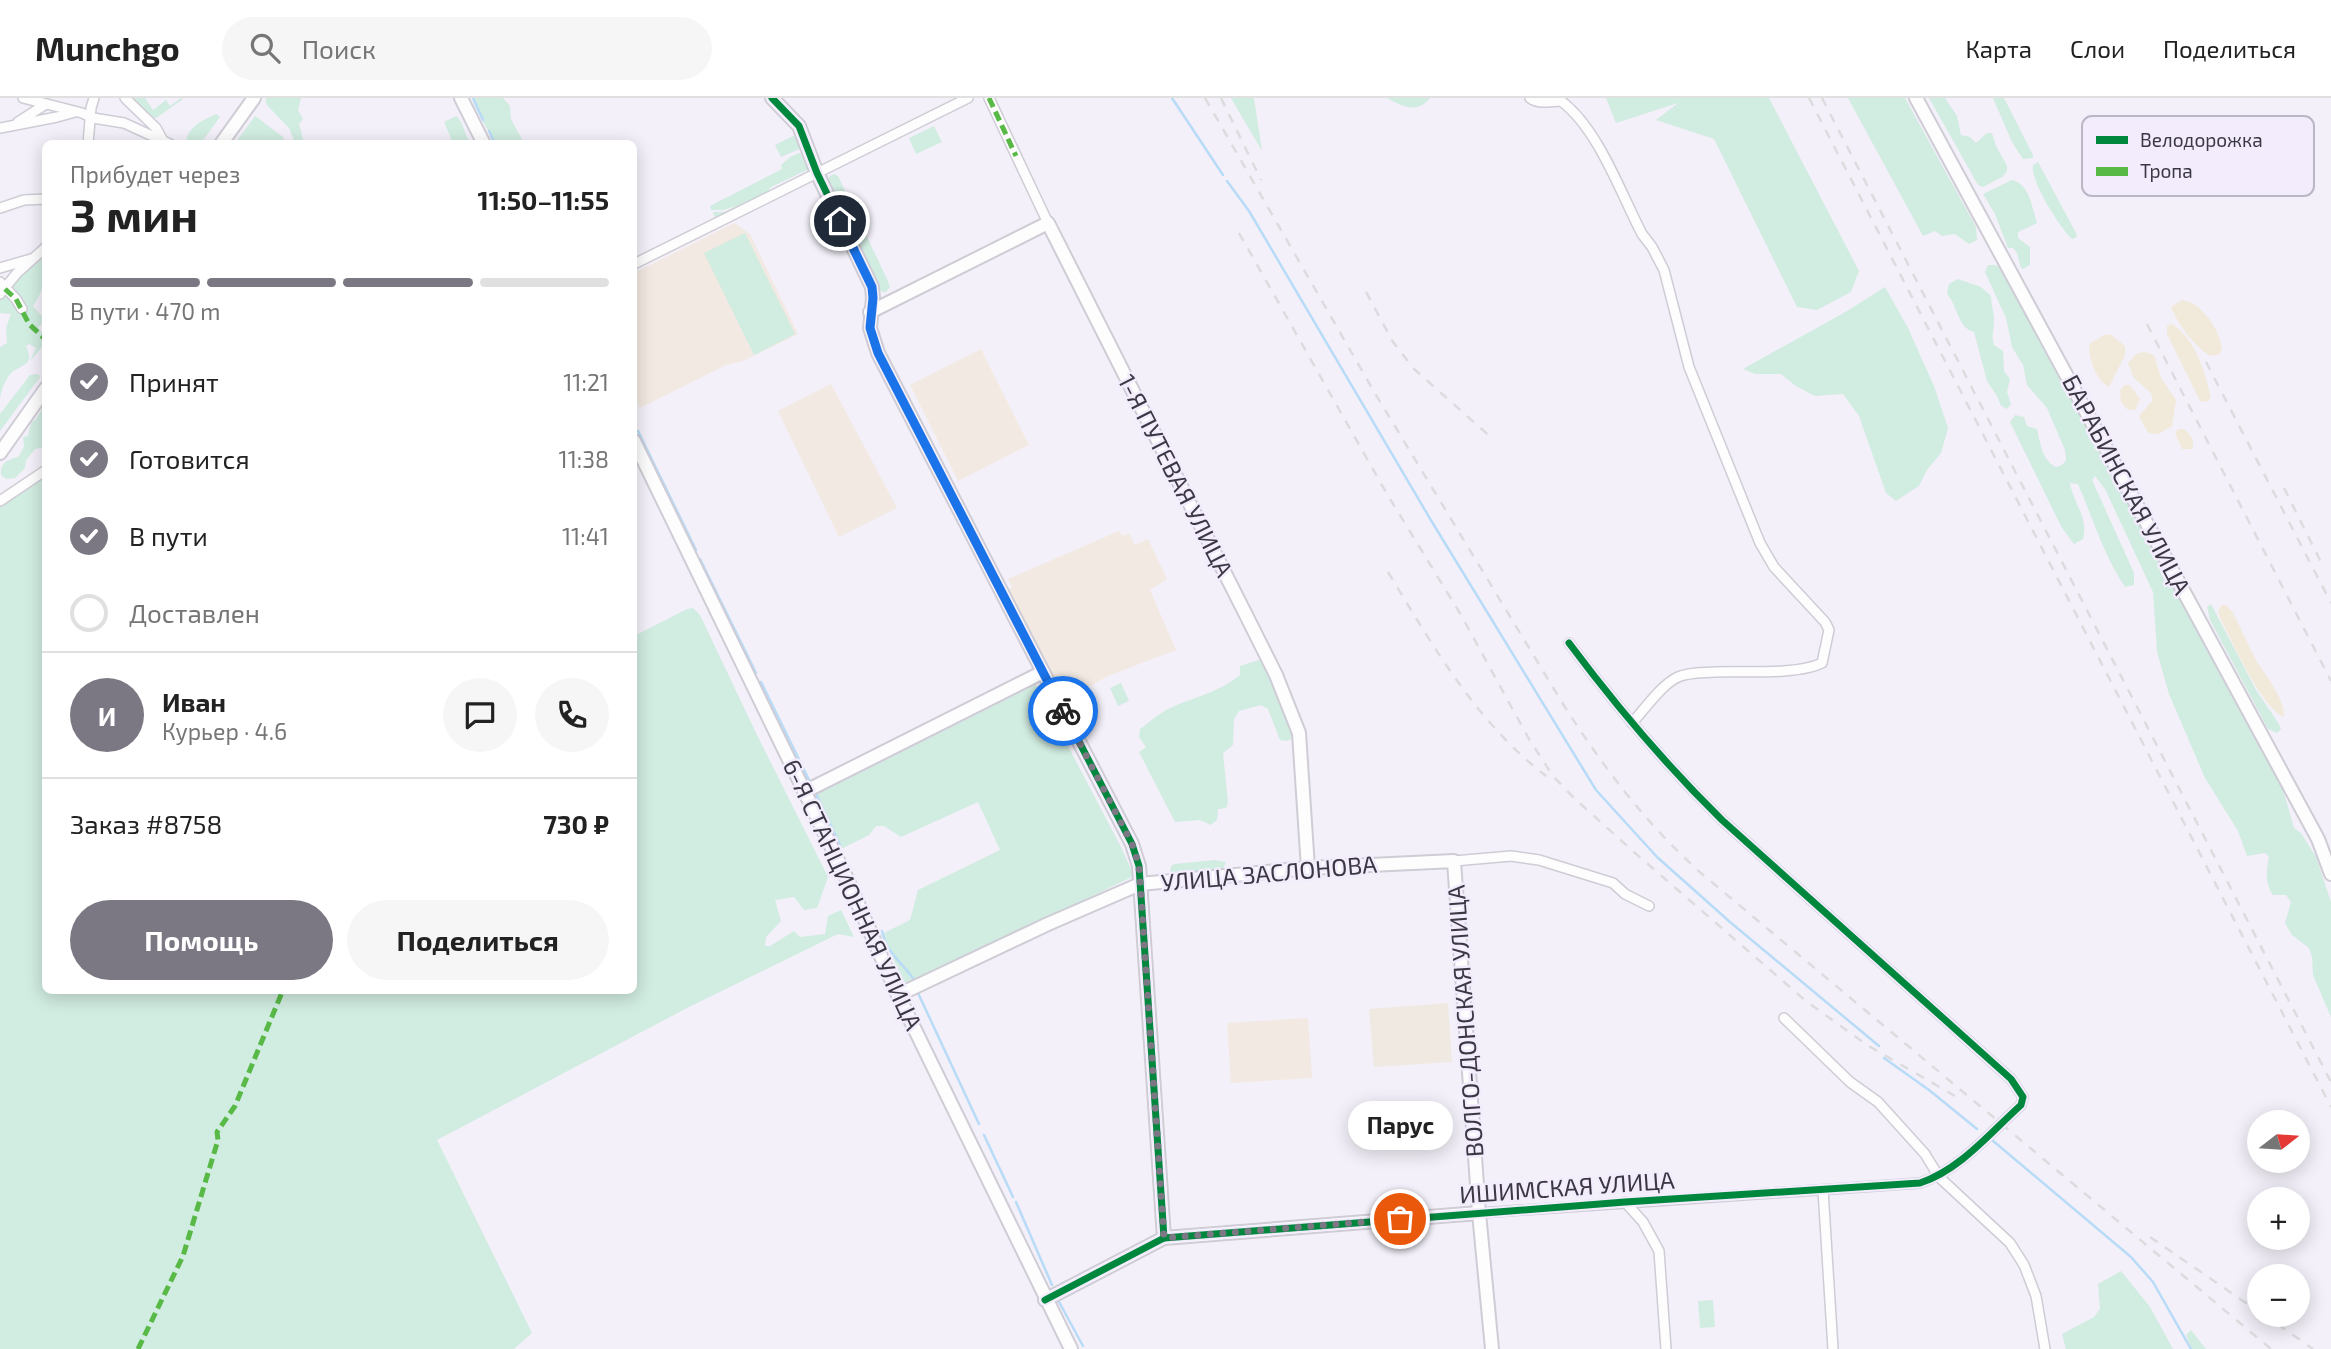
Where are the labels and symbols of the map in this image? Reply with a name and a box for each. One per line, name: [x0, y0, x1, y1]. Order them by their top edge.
legend: [2082, 116, 2314, 196]
text: Велодорожка: [2140, 128, 2263, 151]
text: Тропа: [2140, 159, 2193, 182]
pin: [810, 191, 870, 251]
street label: 1-Я ПУТЕВАЯ УЛИЦА: [1113, 369, 1240, 581]
street label: БАРАБИНСКАЯ УЛИЦА: [2057, 369, 2198, 599]
courier: [1028, 676, 1098, 746]
street label: 6-Я СТАНЦИОННАЯ УЛИЦА: [778, 754, 929, 1034]
street label: УЛИЦА ЗАСЛОНОВА: [1160, 849, 1378, 896]
street label: ВОЛГО-ДОНСКАЯ УЛИЦА: [1441, 884, 1488, 1158]
callout: Парус: [1348, 1100, 1452, 1149]
north arrow: [2247, 1110, 2310, 1172]
street label: ИШИМСКАЯ УЛИЦА: [1458, 1165, 1676, 1208]
pin: [1370, 1189, 1430, 1249]

